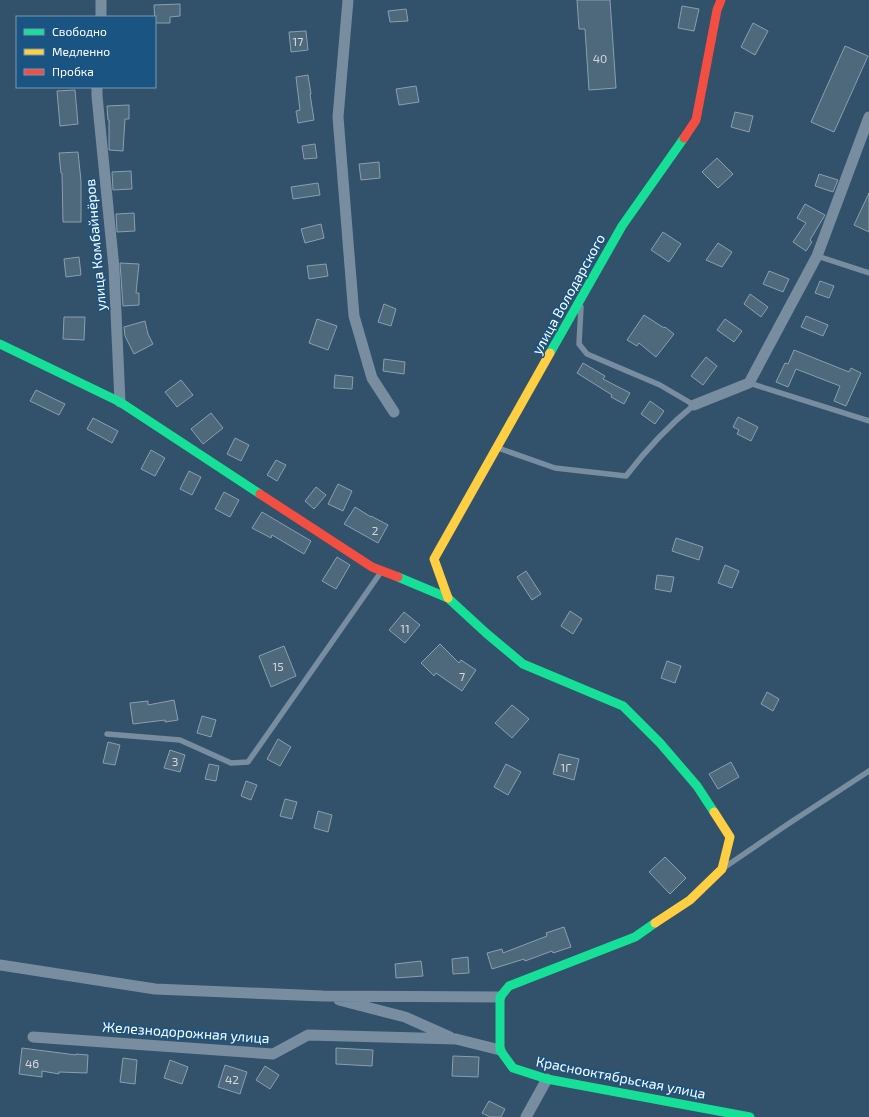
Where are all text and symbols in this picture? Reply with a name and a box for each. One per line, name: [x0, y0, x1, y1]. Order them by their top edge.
legend: [16, 16, 156, 88]
text: Свободно: [52, 24, 107, 38]
house number: 17: [293, 34, 303, 48]
text: Медленно: [52, 44, 110, 58]
house number: 40: [593, 51, 607, 65]
text: Пробка: [52, 64, 94, 78]
street label: улица Комбайнёров: [81, 178, 109, 312]
street label: улица Володарского: [528, 231, 608, 357]
house number: 2: [372, 523, 379, 537]
house number: 11: [400, 621, 410, 635]
house number: 15: [272, 659, 284, 673]
house number: 7: [459, 669, 465, 683]
house number: 3: [172, 754, 178, 768]
house number: 1Г: [561, 760, 572, 774]
street label: Железнодорожная улица: [102, 1018, 270, 1046]
street label: Краснооктябрьская улица: [535, 1052, 707, 1102]
house number: 46: [25, 1056, 39, 1070]
house number: 42: [225, 1072, 239, 1086]

